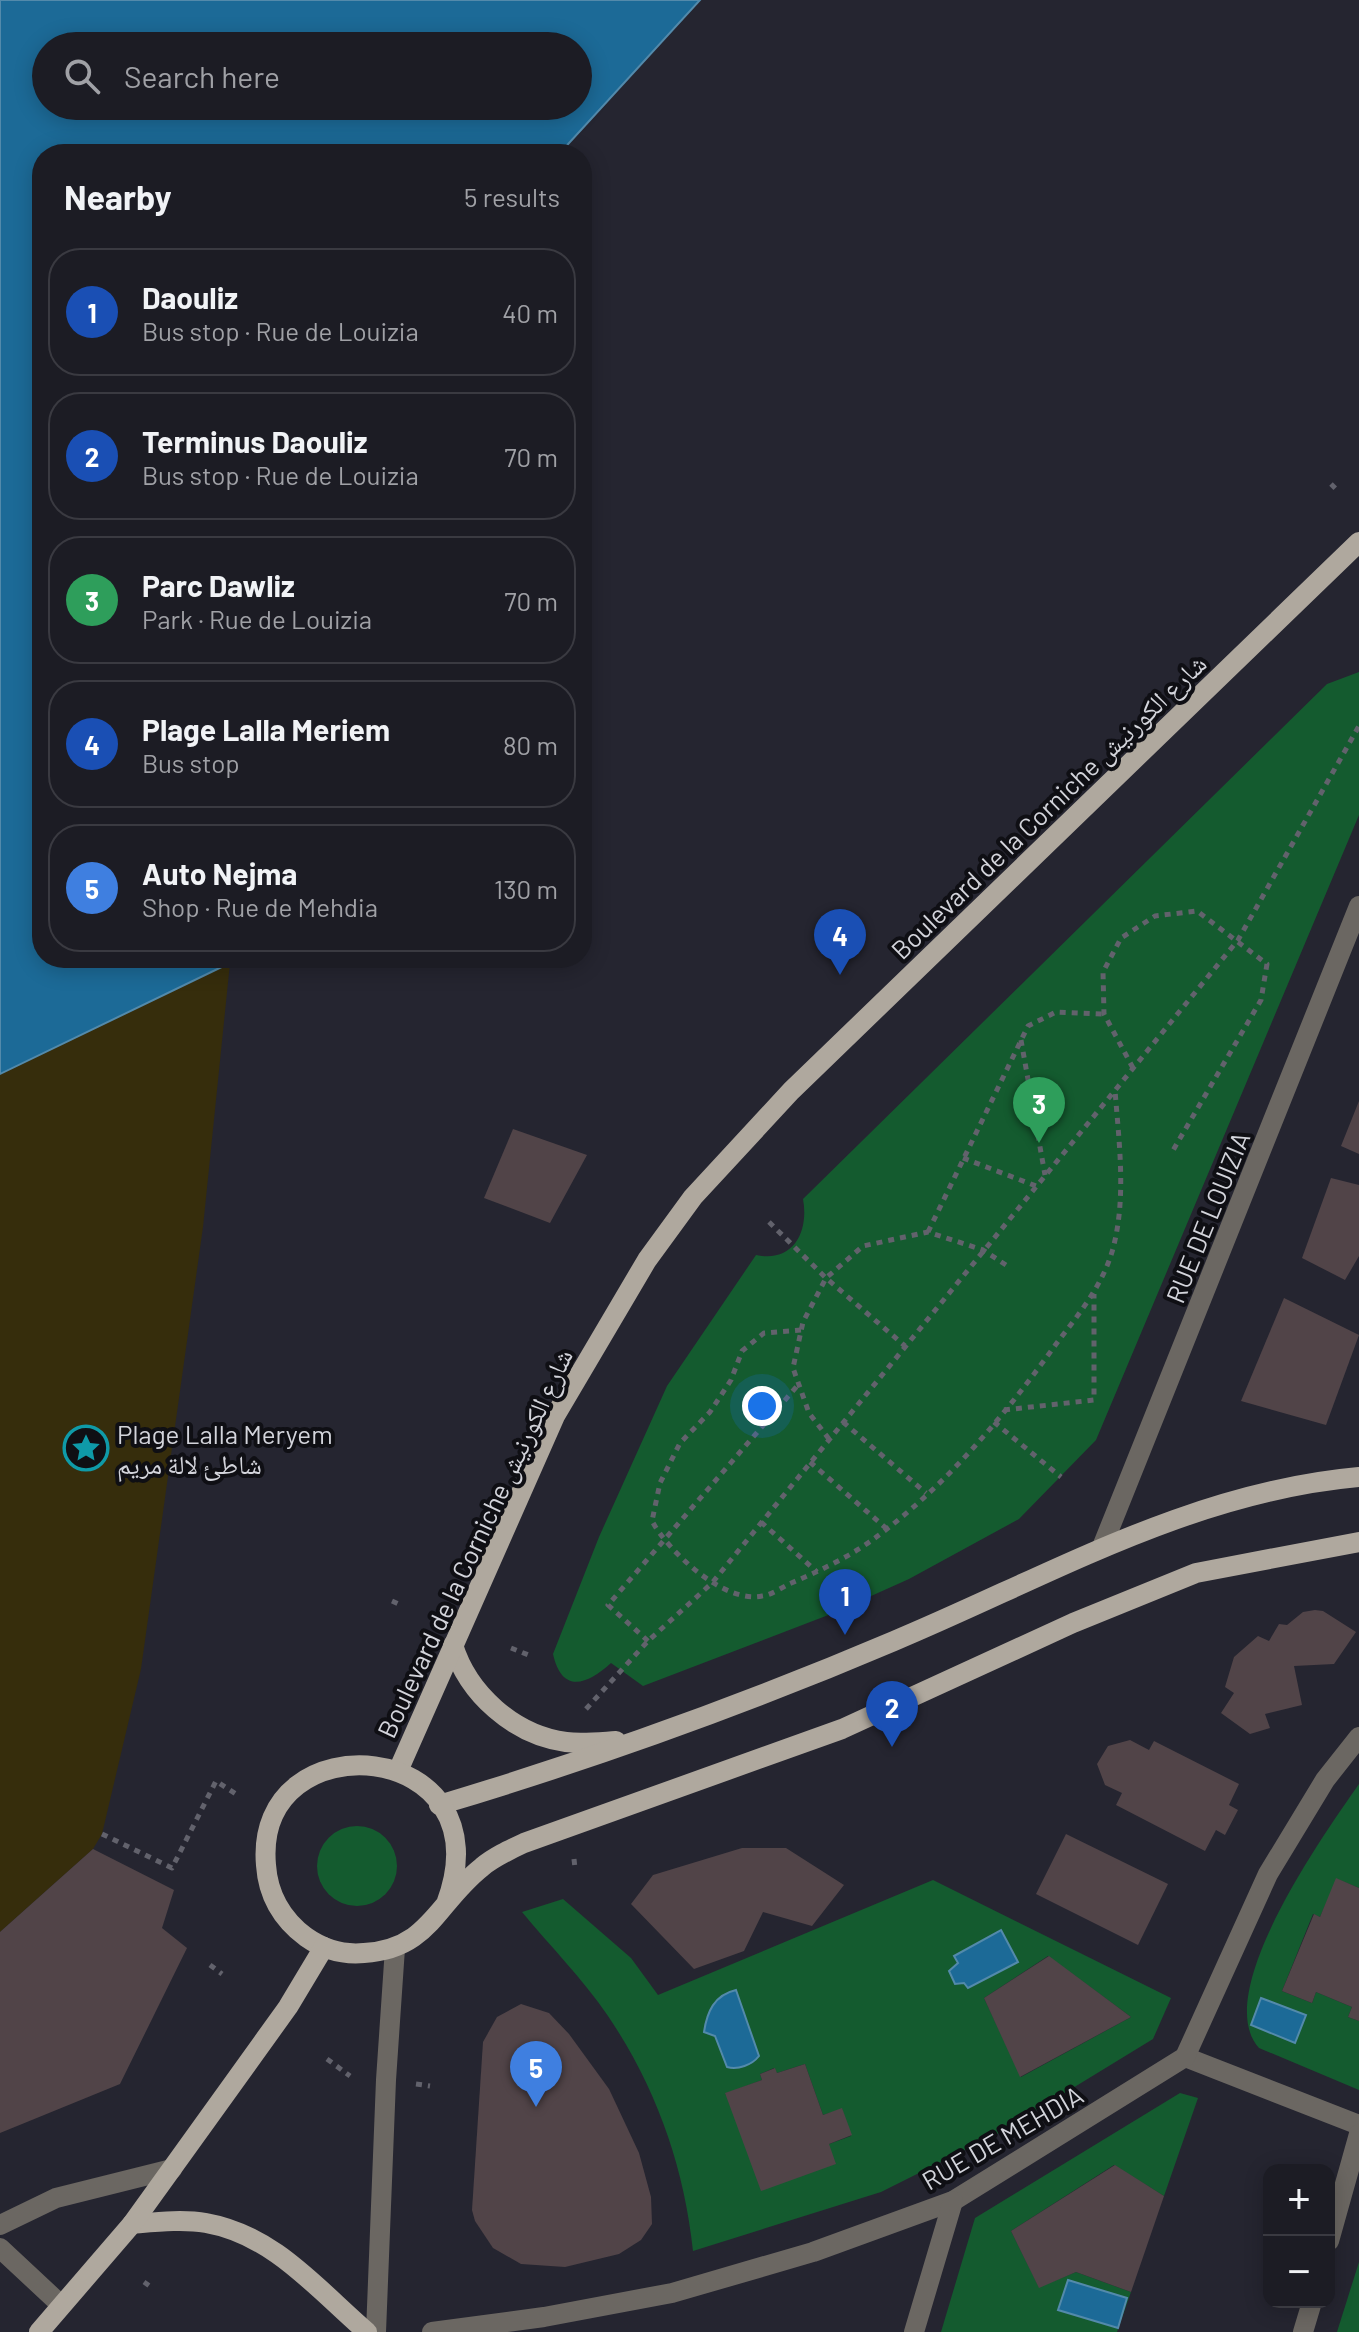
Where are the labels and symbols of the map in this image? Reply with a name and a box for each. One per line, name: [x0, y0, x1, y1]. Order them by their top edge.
street label: Boulevard de la Corniche شارع الكورنيش: [884, 647, 1213, 966]
pin: 4: [814, 909, 866, 975]
pin: 3: [1013, 1077, 1065, 1143]
street label: RUE DE LOUIZIA: [1159, 1127, 1255, 1307]
street label: Boulevard de la Corniche شارع الكورنيش: [370, 1344, 580, 1743]
your location: [742, 1386, 782, 1426]
place label: Plage Lalla Meryem شاطئ لالة مريم: [117, 1418, 333, 1482]
place icon: Plage Lalla Meryem شاطئ لالة مريم: [62, 1424, 110, 1472]
pin: 1: [819, 1569, 871, 1635]
pin: 2: [866, 1681, 918, 1747]
pin: 5: [510, 2041, 562, 2107]
street label: RUE DE MEHDIA: [916, 2078, 1088, 2196]

